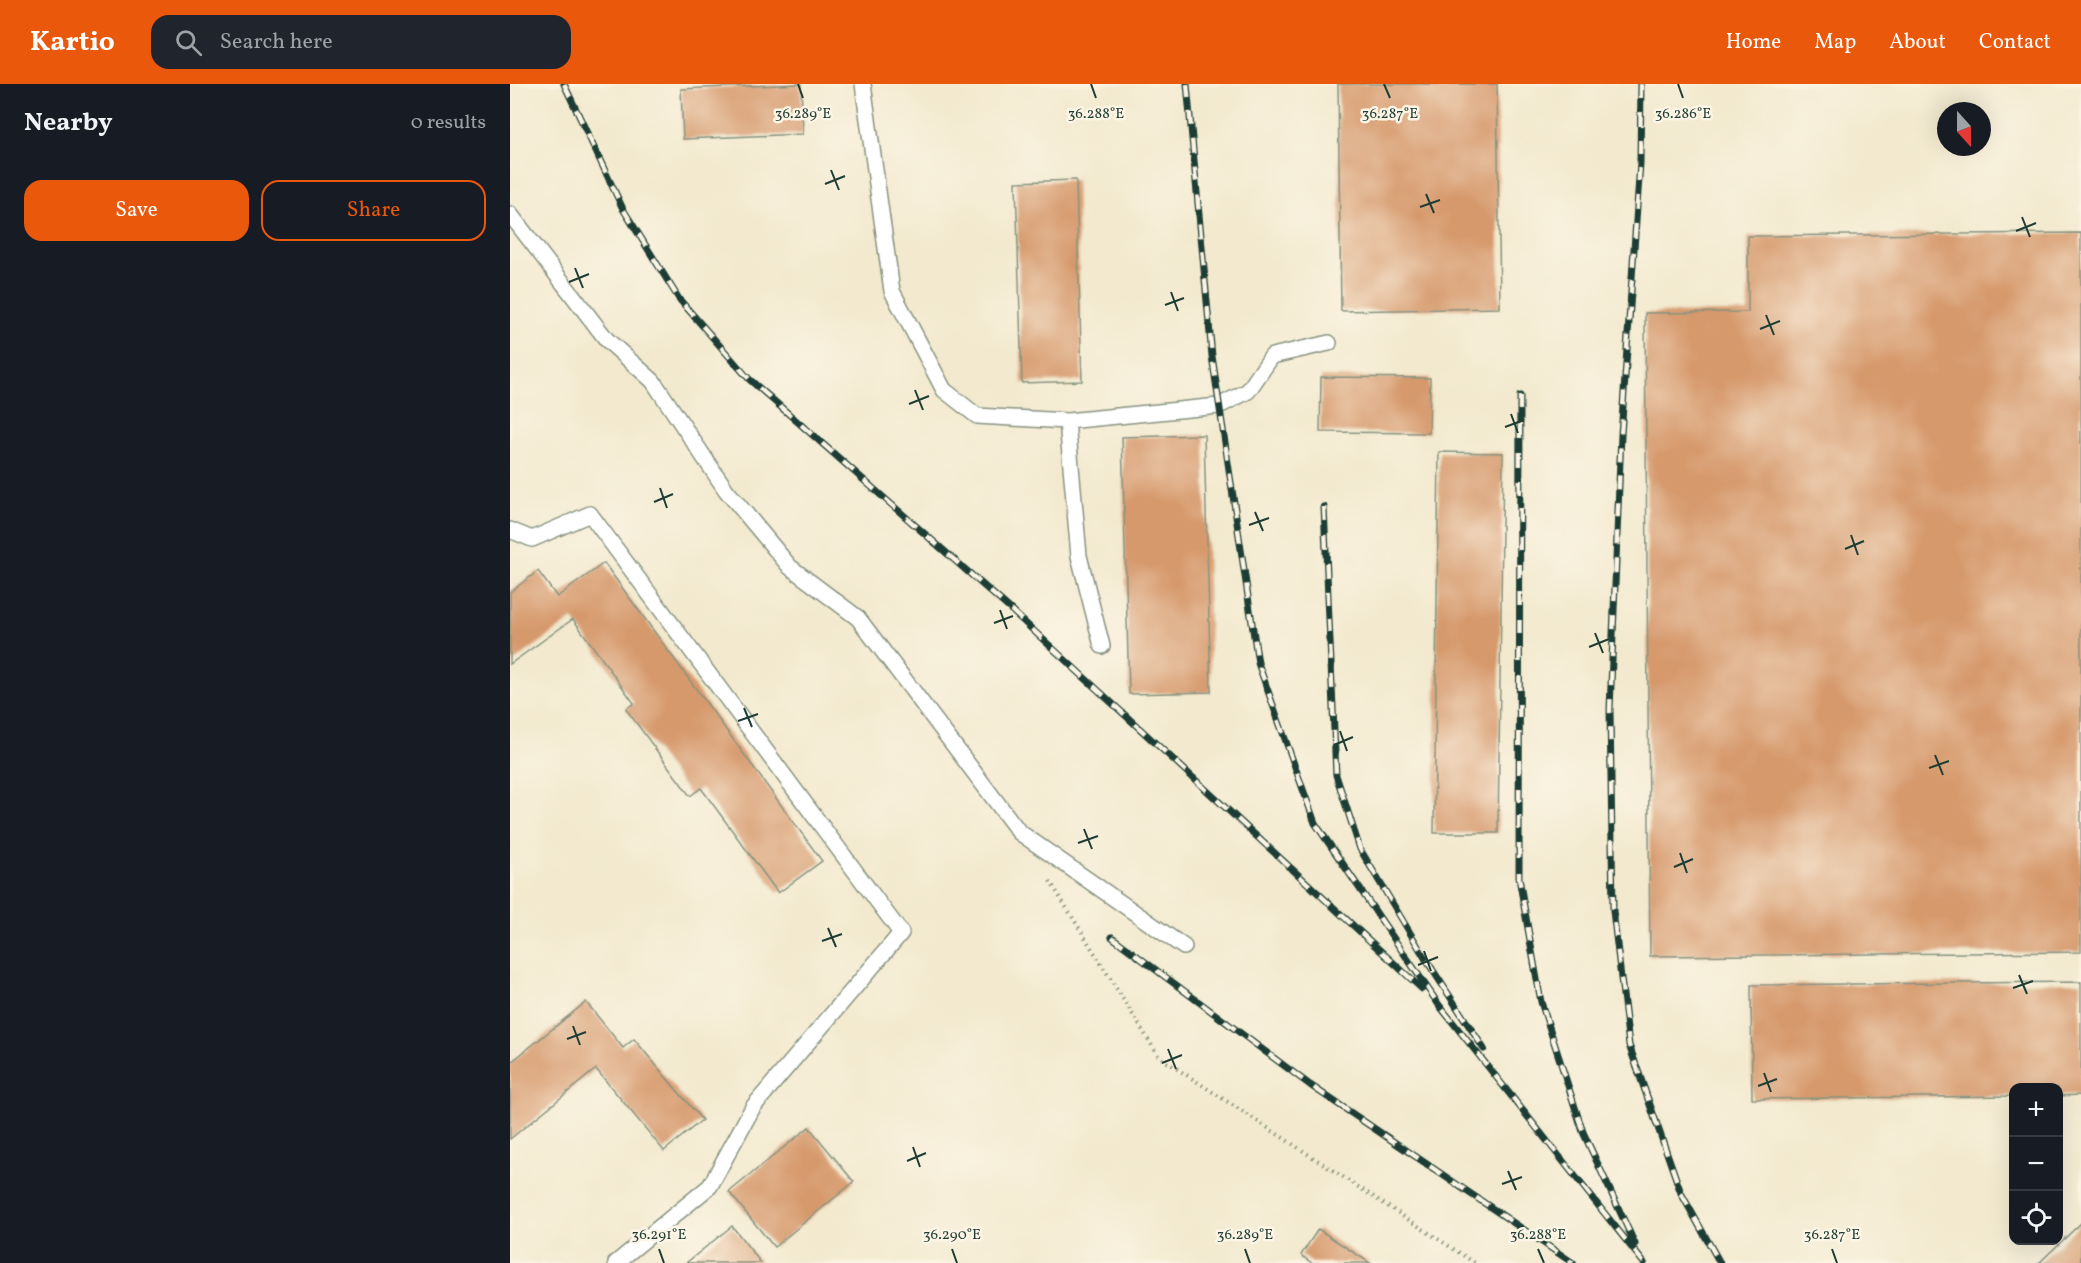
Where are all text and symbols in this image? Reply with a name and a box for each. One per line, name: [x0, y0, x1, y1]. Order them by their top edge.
search box: [151, 15, 571, 69]
text: Kartio: [30, 23, 115, 62]
icon: search: [172, 26, 205, 59]
text: Search here: [220, 27, 333, 58]
text: Home: [1726, 28, 1781, 57]
text: Map: [1814, 28, 1856, 57]
text: About: [1889, 28, 1946, 57]
text: Contact: [1979, 28, 2051, 57]
north arrow: [1937, 102, 1991, 156]
text: 36.289°E: [775, 104, 831, 125]
text: 36.288°E: [1068, 104, 1124, 125]
text: 36.287°E: [1362, 104, 1418, 125]
text: 36.286°E: [1655, 104, 1711, 125]
text: Nearby: [24, 105, 113, 141]
text: 0 results: [411, 109, 486, 137]
button: Save: [24, 180, 249, 241]
button: Share: [261, 180, 486, 241]
map controls: [2009, 1083, 2063, 1245]
button: +: [2009, 1083, 2063, 1137]
button: −: [2009, 1137, 2063, 1191]
button: locate: [2009, 1191, 2063, 1245]
text: 36.291°E: [632, 1225, 686, 1246]
text: 36.290°E: [923, 1225, 981, 1246]
text: 36.289°E: [1217, 1225, 1273, 1246]
text: 36.288°E: [1510, 1225, 1566, 1246]
text: 36.287°E: [1804, 1225, 1860, 1246]

